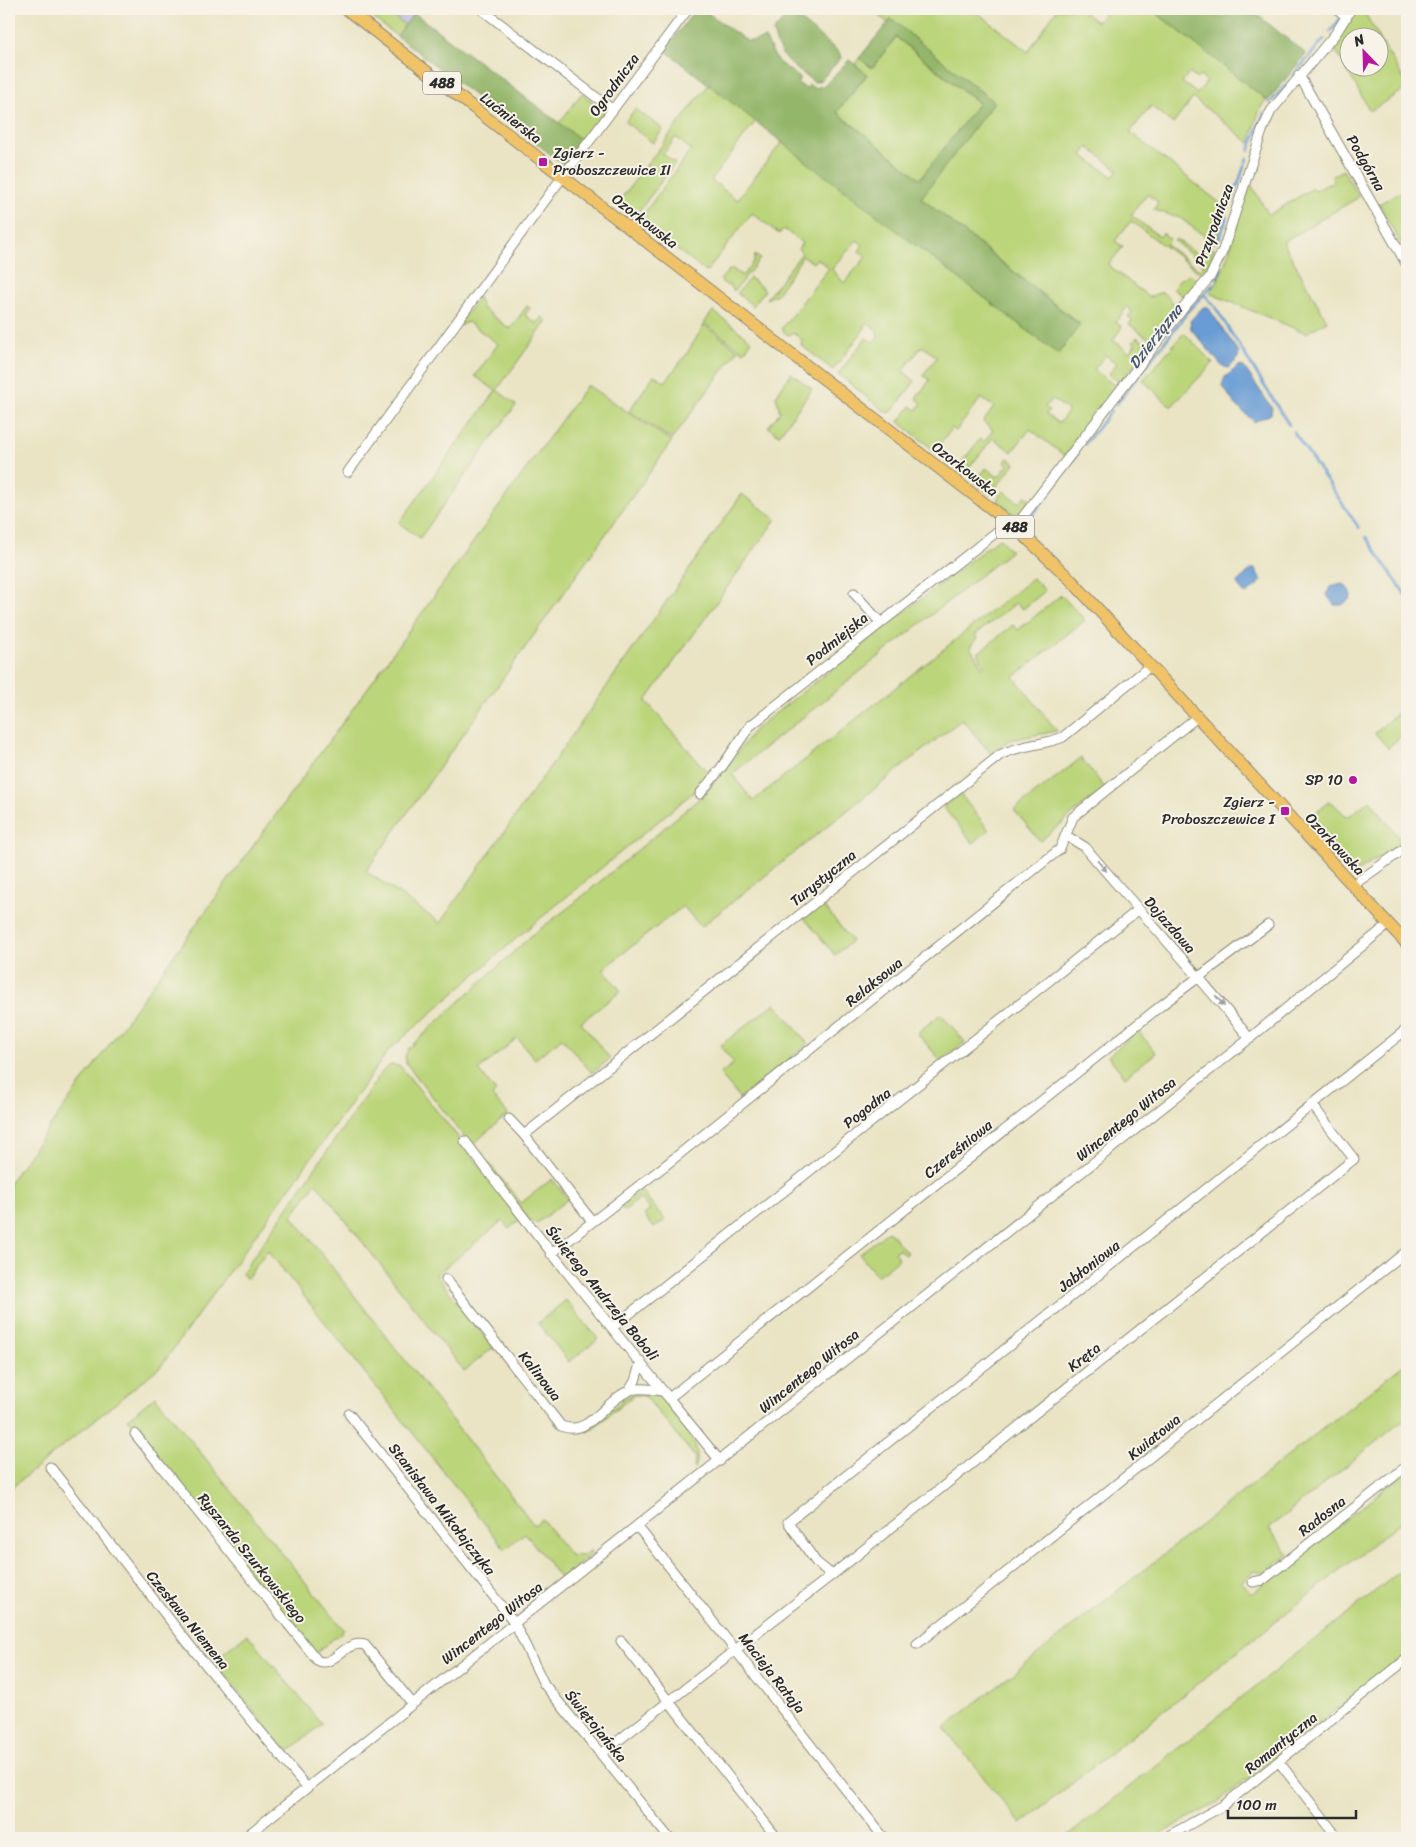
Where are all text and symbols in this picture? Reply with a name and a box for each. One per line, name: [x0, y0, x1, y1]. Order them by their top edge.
text: N: [1349, 27, 1369, 54]
north arrow: [1338, 28, 1388, 78]
street label: Ogrodnicza: [582, 47, 646, 122]
road number: 488: [423, 72, 461, 95]
street label: Lućmierska: [474, 85, 548, 151]
street label: Podgórna: [1339, 130, 1393, 197]
place label: Zgierz - Proboszczewice II: [553, 140, 671, 183]
marker: Zgierz - Proboszczewice II: [537, 156, 549, 168]
street label: Przyrodnicza: [1187, 180, 1241, 270]
street label: Ozorkowska: [606, 186, 684, 256]
water label: Dzierżązna: [1120, 296, 1192, 375]
street label: Ozorkowska: [926, 434, 1004, 504]
road number: 488: [996, 516, 1034, 538]
street label: Podmiejska: [800, 605, 874, 672]
place label: SP 10: [1305, 767, 1343, 793]
marker: SP 10: [1347, 774, 1359, 786]
place label: Zgierz - Proboszczewice I: [1162, 789, 1276, 832]
marker: Zgierz - Proboszczewice I: [1279, 805, 1291, 817]
street label: Ozorkowska: [1299, 806, 1372, 882]
street label: Turystyczna: [784, 843, 863, 913]
one-way arrow: [1096, 859, 1107, 872]
street label: Dojazdowa: [1137, 890, 1203, 960]
street label: Relaksowa: [839, 950, 909, 1014]
one-way arrow: [1215, 994, 1226, 1007]
street label: Wincentego Witosa: [1070, 1070, 1183, 1168]
street label: Pogodna: [837, 1080, 897, 1135]
street label: Czereśniowa: [918, 1113, 999, 1185]
street label: Świętego Andrzeja Boboli: [539, 1219, 666, 1367]
street label: Jabłoniowa: [1051, 1233, 1126, 1299]
street label: Wincentego Witosa: [753, 1322, 866, 1420]
street label: Kręta: [1061, 1335, 1107, 1379]
street label: Kalinowa: [512, 1345, 569, 1407]
street label: Kwiatowa: [1121, 1407, 1187, 1467]
street label: Stanisława Mikołajczyka: [382, 1437, 503, 1581]
street label: Ryszarda Szurkowskiego: [191, 1487, 313, 1629]
street label: Radosna: [1292, 1489, 1352, 1543]
street label: Czesława Niemena: [140, 1564, 237, 1676]
street label: Wincentego Witosa: [435, 1574, 549, 1671]
street label: Macieja Rataja: [732, 1627, 813, 1720]
street label: Świętojańska: [558, 1684, 634, 1769]
street label: Romantyczna: [1239, 1705, 1324, 1781]
scale bar: [1228, 1787, 1356, 1819]
text: 100 m: [1236, 1792, 1277, 1818]

